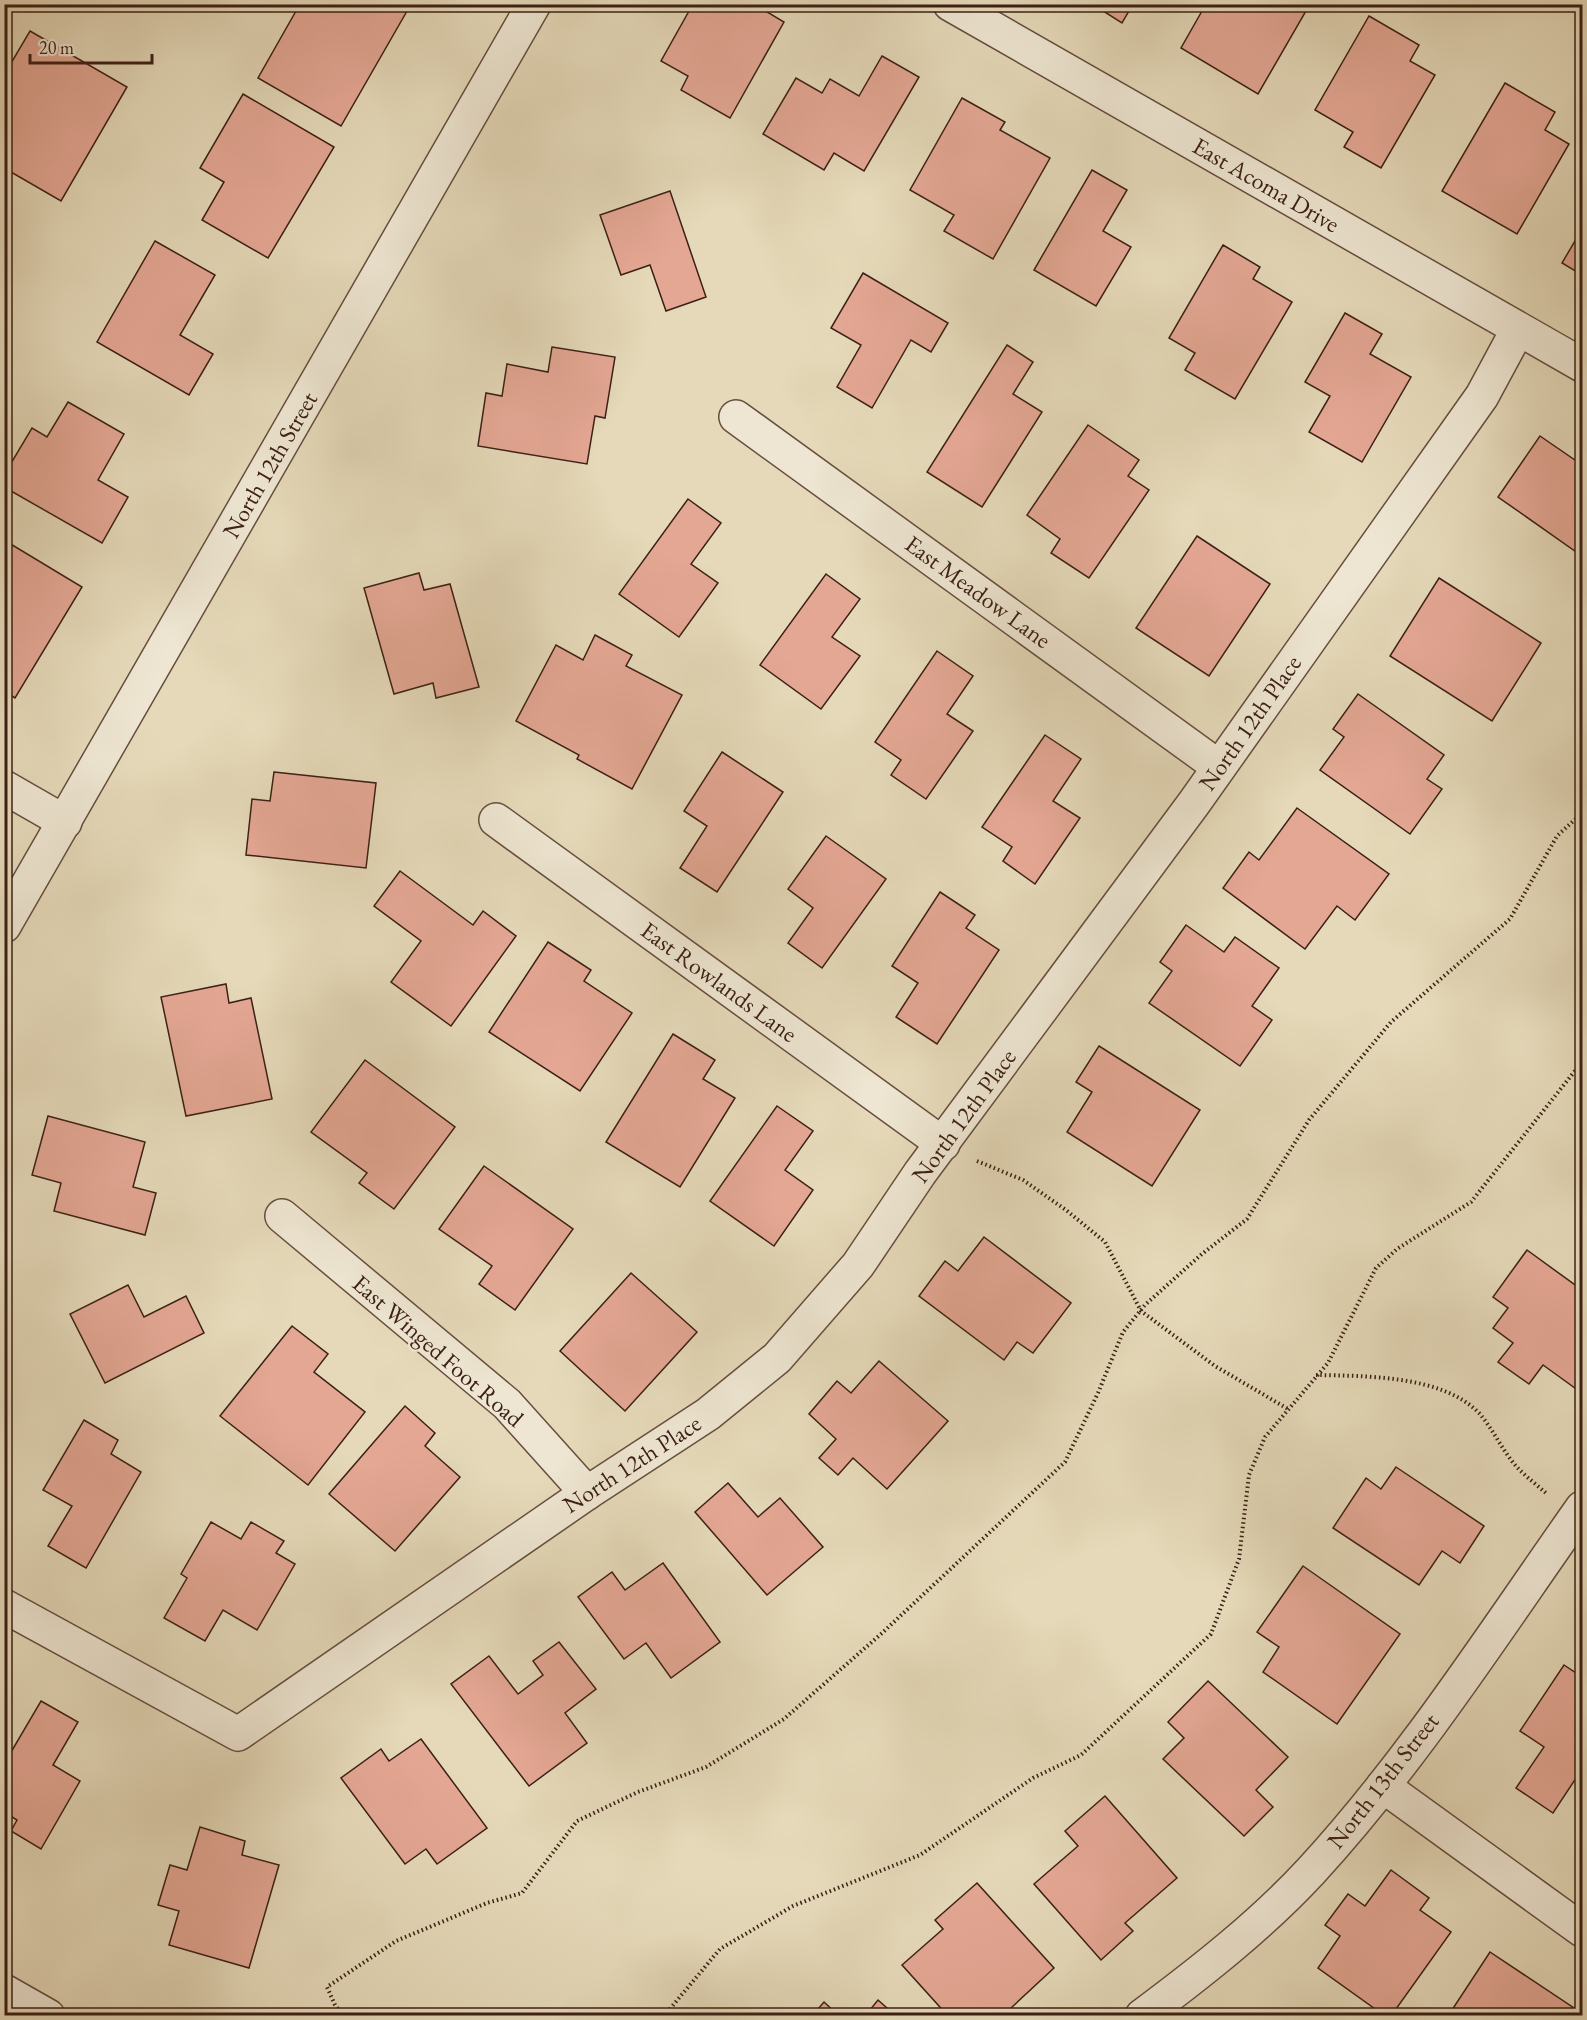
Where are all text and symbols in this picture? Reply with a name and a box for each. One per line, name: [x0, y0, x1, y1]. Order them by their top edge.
scale bar: [30, 27, 152, 65]
text: 20 m: [39, 36, 74, 59]
street label: East Acoma Drive: [1187, 130, 1345, 239]
street label: North 12th Street: [215, 386, 324, 544]
street label: East Meadow Lane: [899, 528, 1057, 655]
street label: North 12th Place: [1191, 649, 1308, 797]
street label: East Rowlands Lane: [635, 914, 804, 1049]
street label: North 12th Place: [904, 1042, 1023, 1189]
street label: East Winged Foot Road: [346, 1268, 531, 1434]
street label: North 12th Place: [557, 1407, 707, 1520]
street label: North 13th Street: [1320, 1706, 1446, 1855]

